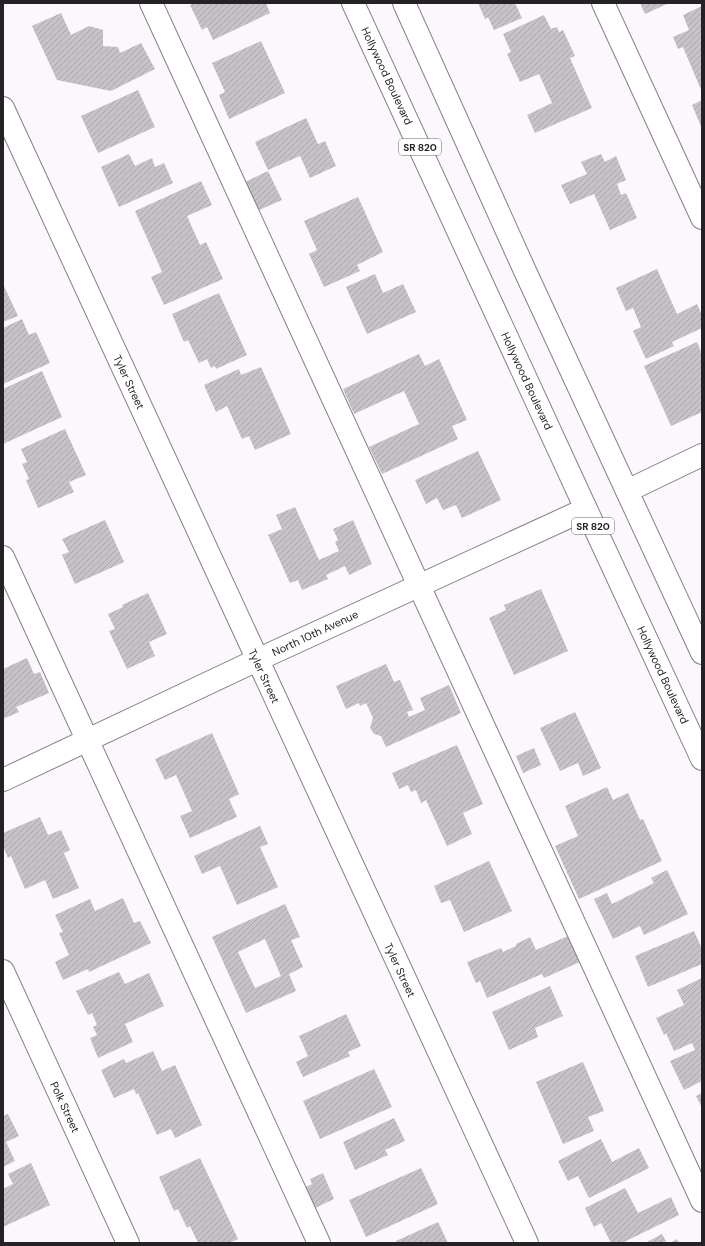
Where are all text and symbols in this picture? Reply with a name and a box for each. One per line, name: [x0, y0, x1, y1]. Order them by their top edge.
street label: Hollywood Boulevard: [358, 25, 416, 127]
road number: SR 820: [399, 139, 441, 155]
street label: Hollywood Boulevard: [498, 330, 556, 432]
street label: Tyler Street: [110, 352, 148, 412]
road number: SR 820: [572, 518, 614, 534]
street label: North 10th Avenue: [270, 607, 360, 659]
street label: Hollywood Boulevard: [634, 624, 692, 726]
street label: Tyler Street: [245, 646, 283, 706]
street label: Tyler Street: [381, 940, 419, 1000]
street label: Polk Street: [47, 1079, 83, 1135]

